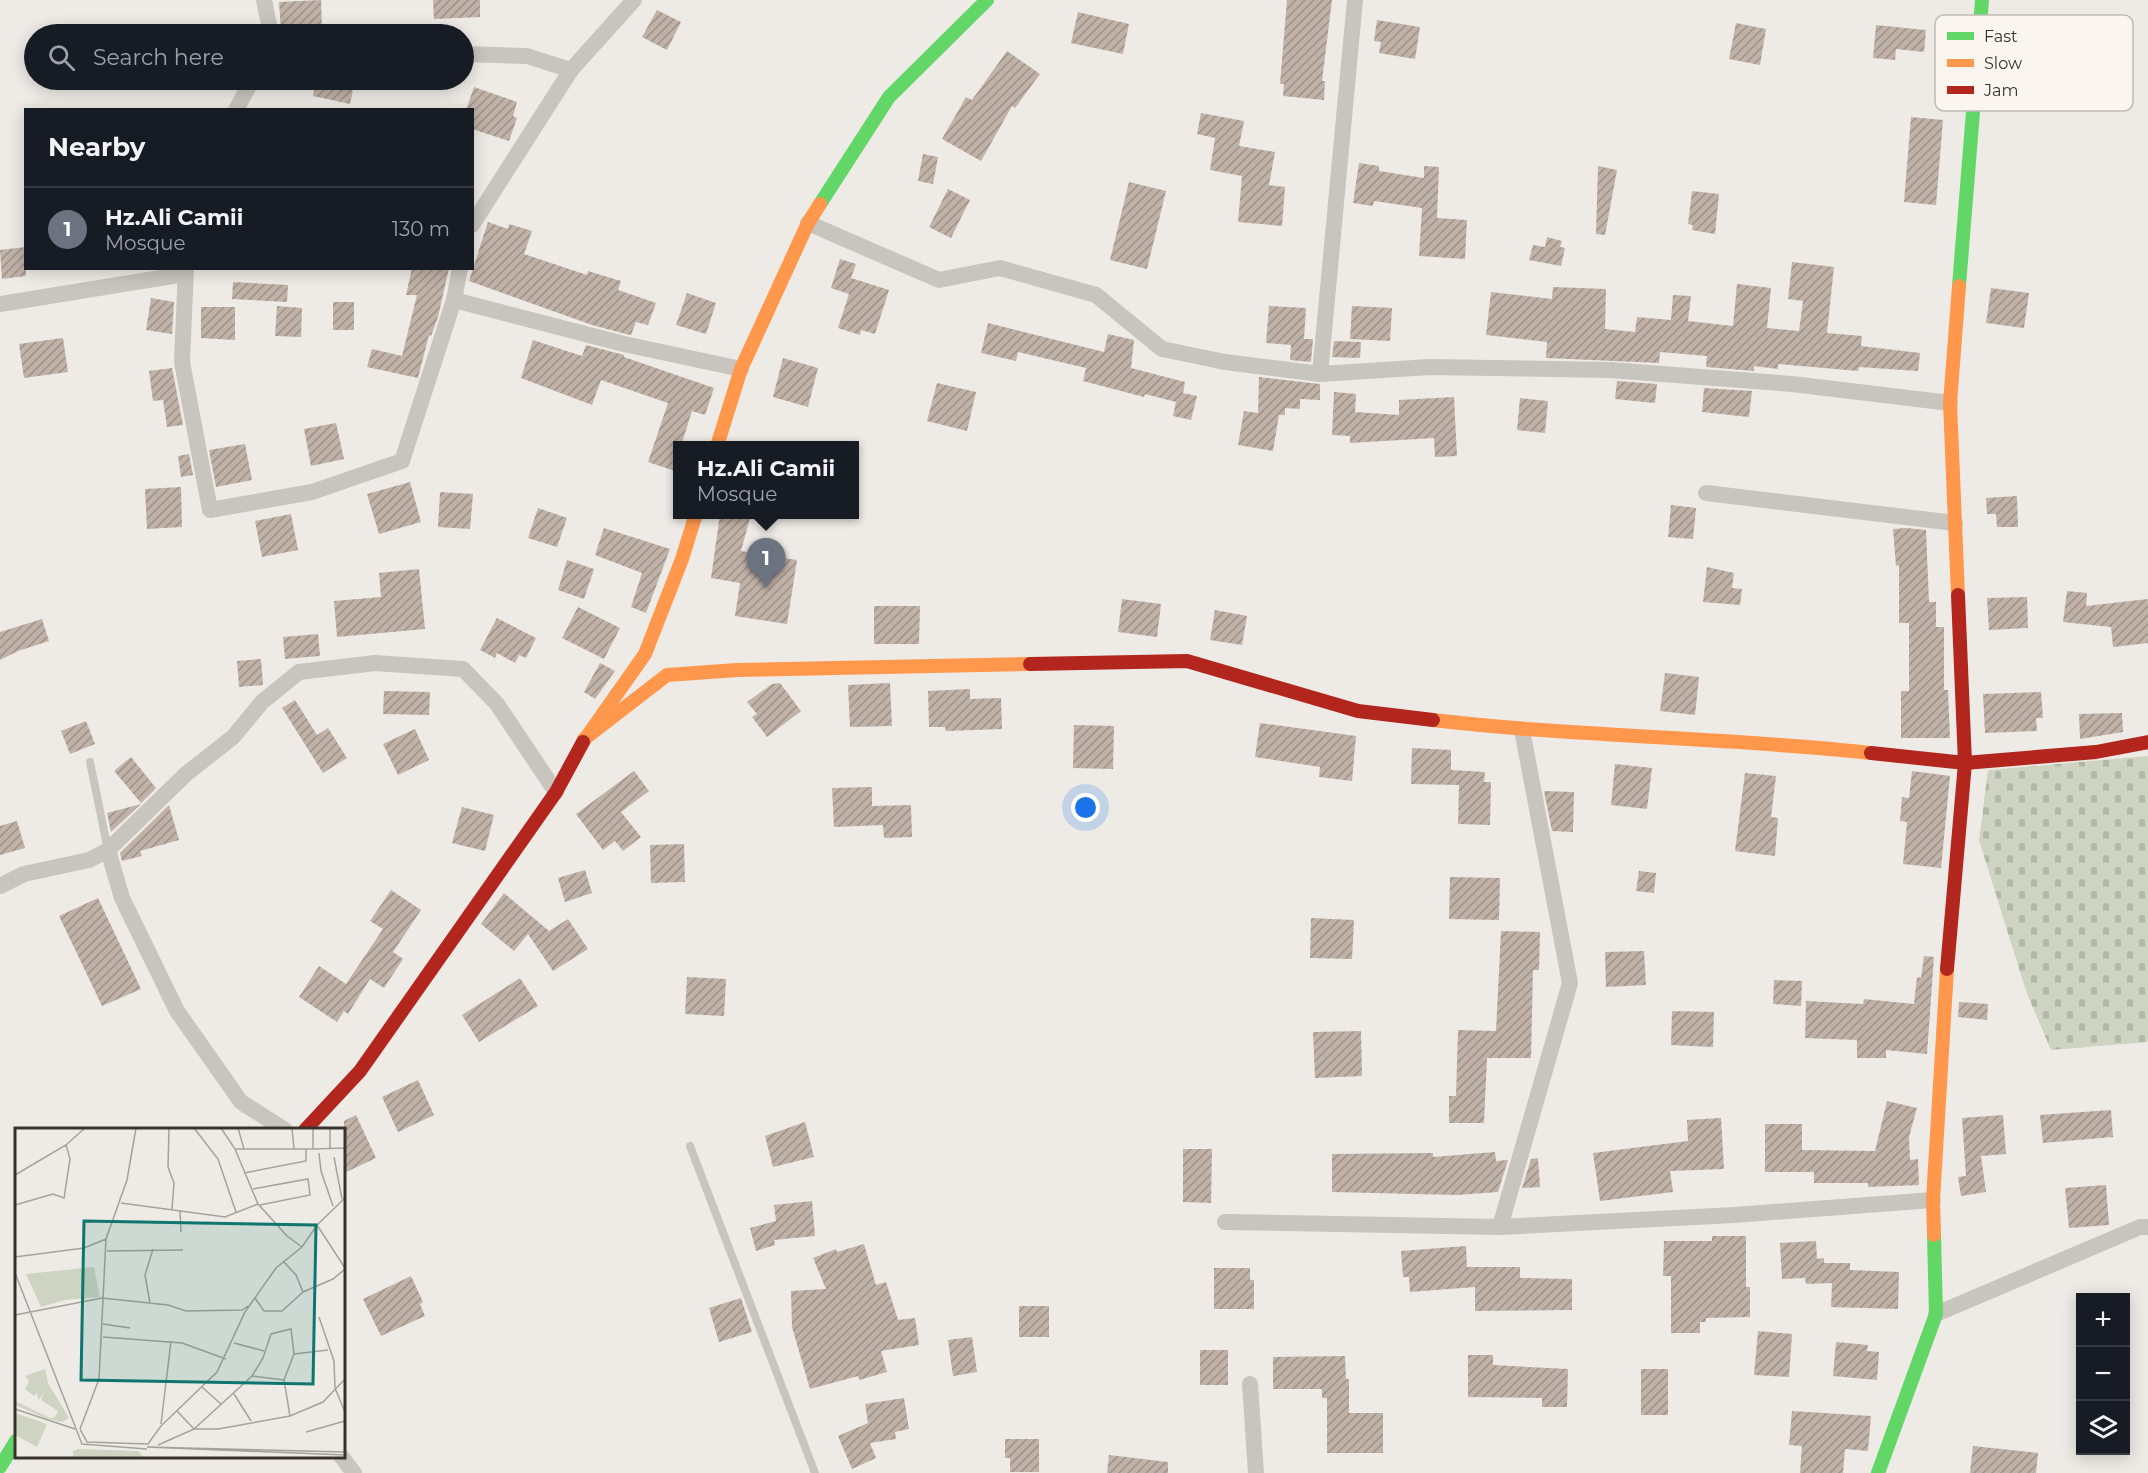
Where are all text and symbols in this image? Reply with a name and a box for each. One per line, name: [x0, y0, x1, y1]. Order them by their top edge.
legend: [1935, 15, 2133, 111]
search box: [24, 24, 474, 90]
text: Fast: [1984, 27, 2018, 46]
icon: search: [45, 41, 78, 74]
text: Search here: [93, 44, 224, 71]
text: Slow: [1984, 54, 2022, 73]
text: Jam: [1983, 81, 2018, 100]
text: Nearby: [48, 131, 145, 163]
text: Hz.Ali Camii: [105, 204, 243, 231]
text: 1: [64, 217, 71, 241]
text: 130 m: [392, 217, 450, 241]
text: Mosque: [105, 231, 185, 255]
popup: [673, 441, 859, 519]
text: Hz.Ali Camii: [697, 455, 835, 482]
text: Mosque: [697, 482, 777, 506]
pin: 1: [746, 538, 786, 588]
your location: [1071, 793, 1100, 822]
inset map: [15, 1128, 345, 1458]
map controls: [2076, 1293, 2130, 1455]
button: +: [2076, 1293, 2130, 1347]
button: −: [2076, 1347, 2130, 1401]
button: layers: [2076, 1401, 2130, 1455]

